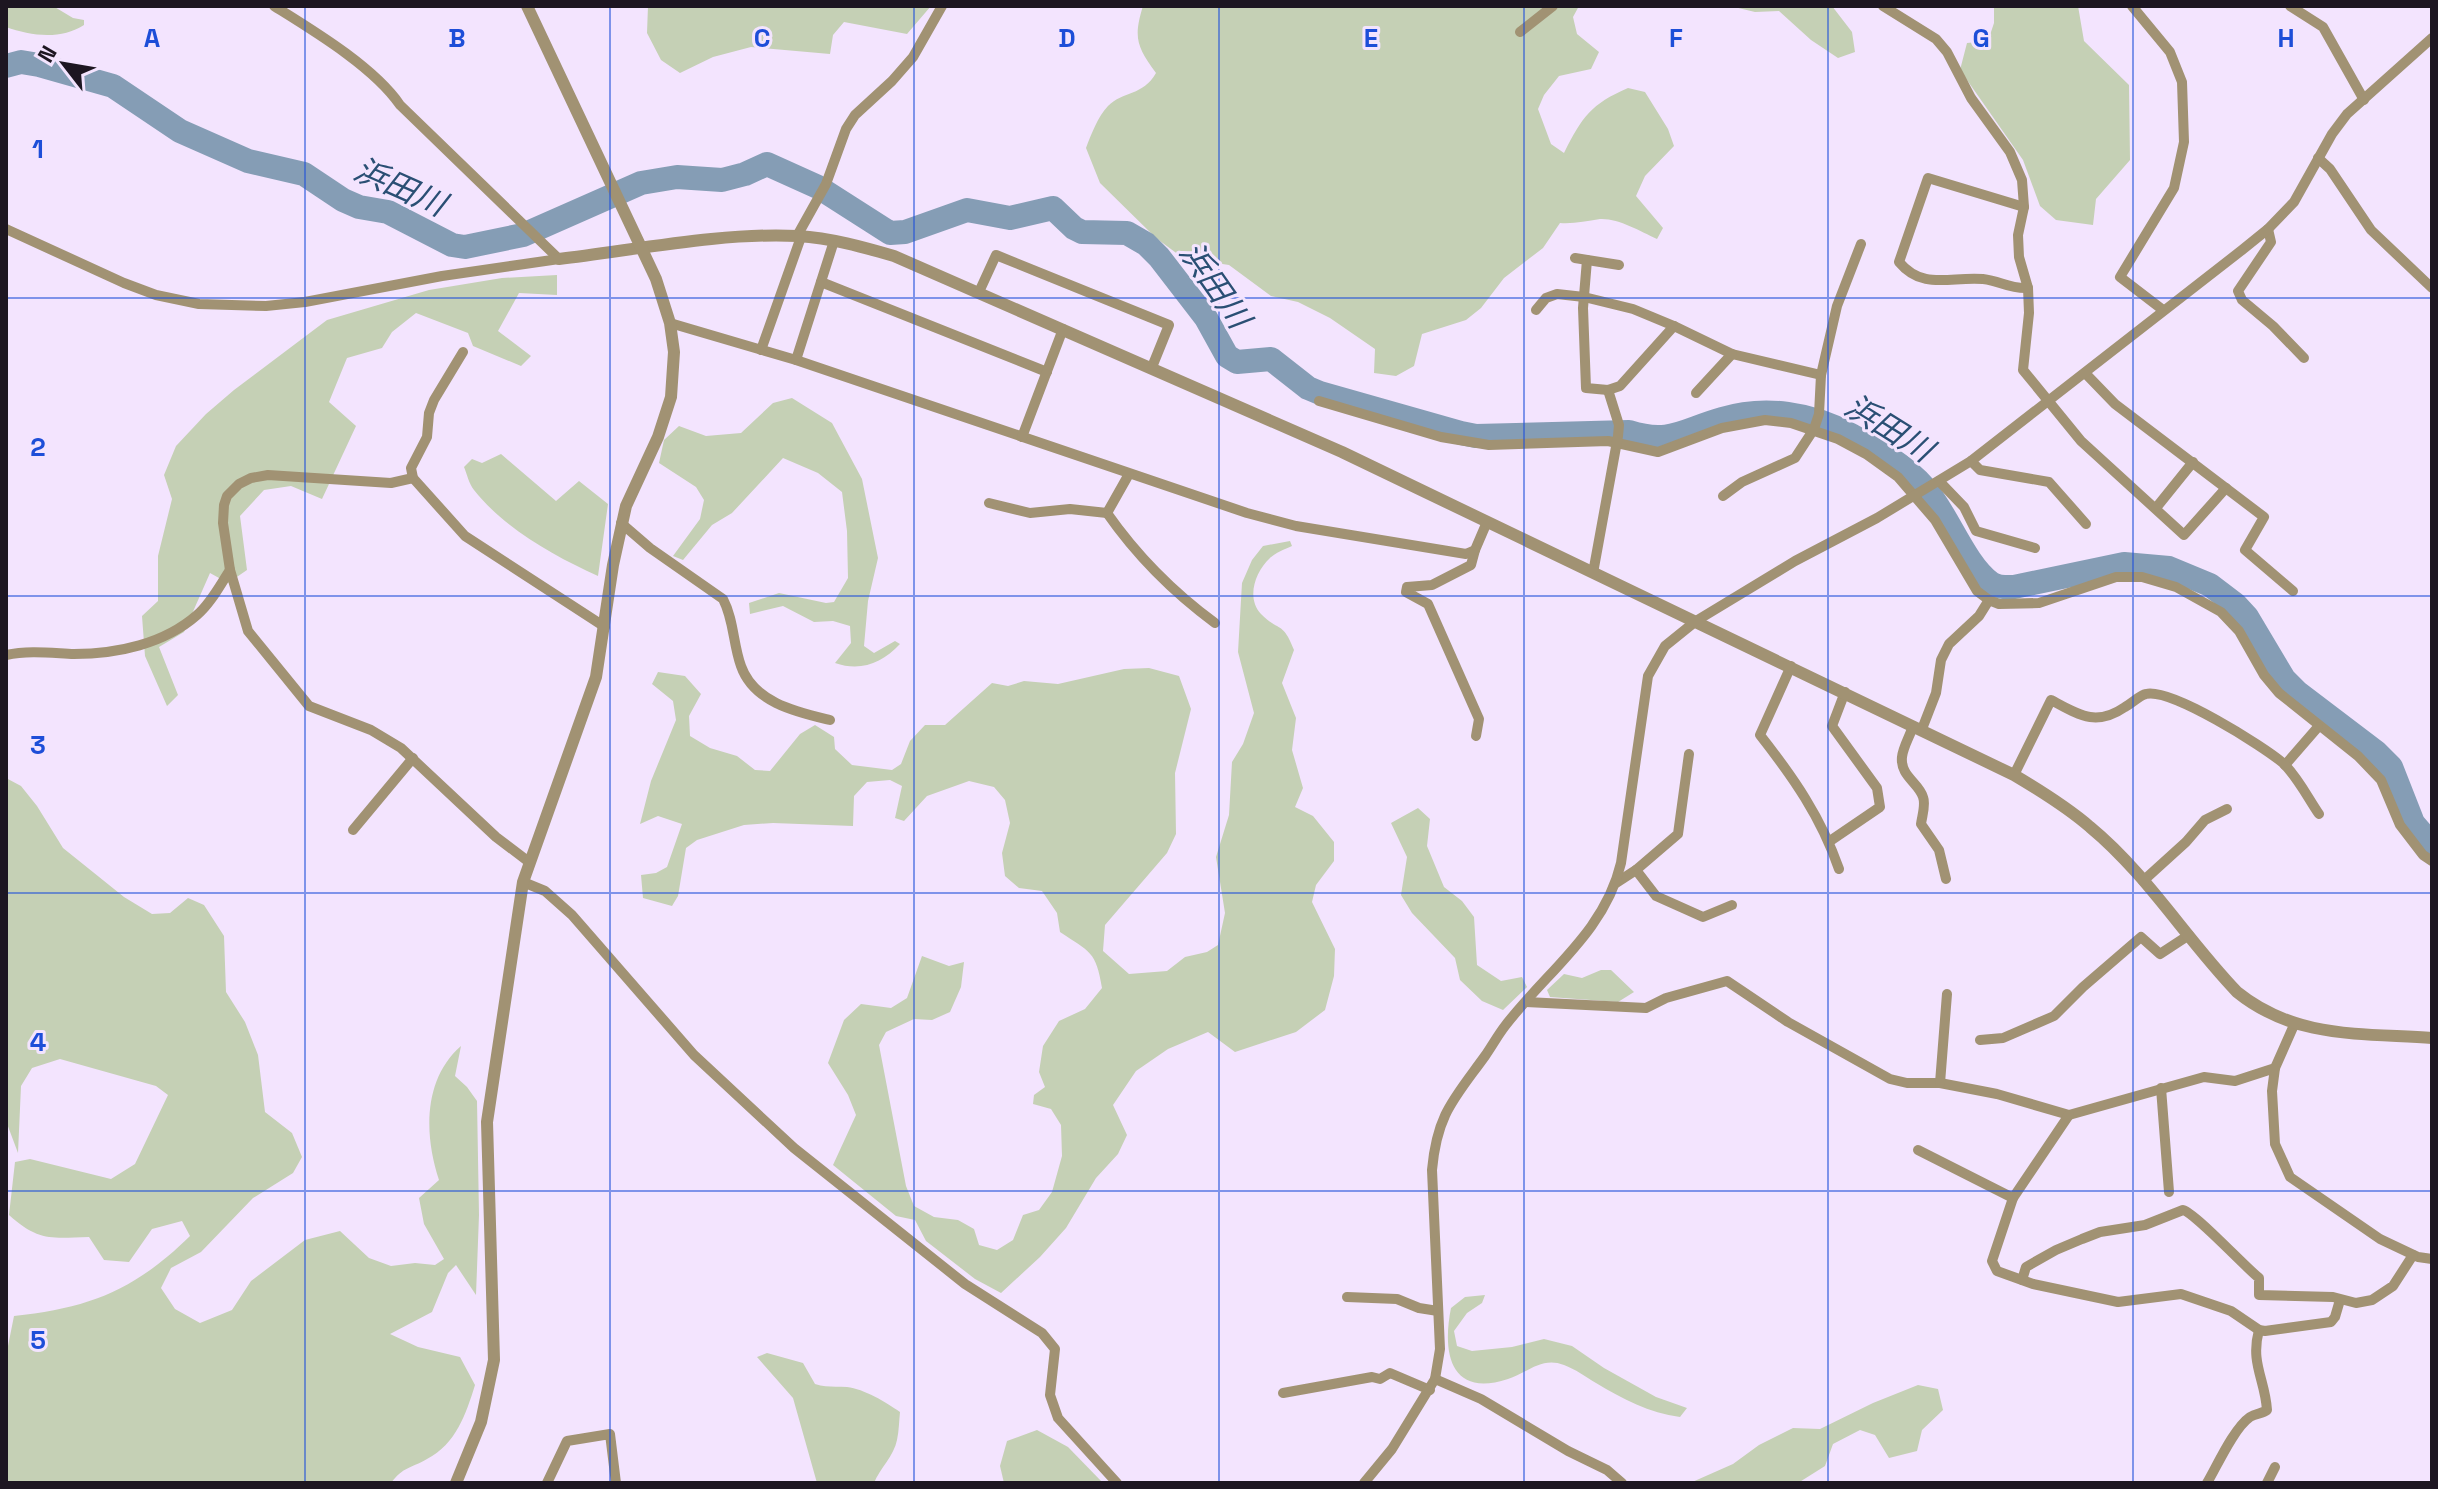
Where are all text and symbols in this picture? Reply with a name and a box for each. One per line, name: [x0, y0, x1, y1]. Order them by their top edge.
text: A: [144, 21, 161, 55]
text: B: [448, 21, 466, 55]
text: C: [754, 21, 770, 55]
text: D: [1058, 21, 1076, 55]
text: E: [1364, 21, 1378, 55]
text: F: [1669, 21, 1683, 55]
text: G: [1972, 21, 1990, 55]
text: H: [2277, 21, 2295, 55]
north arrow: [24, 24, 104, 104]
text: N: [31, 40, 63, 67]
text: 1: [32, 132, 44, 166]
water label: 浜田川: [348, 149, 455, 226]
water label: 浜田川: [1171, 234, 1261, 338]
water label: 浜田川: [1838, 386, 1943, 472]
text: 2: [30, 430, 46, 464]
text: 3: [30, 728, 46, 762]
text: 4: [30, 1025, 46, 1059]
text: 5: [30, 1323, 46, 1357]

